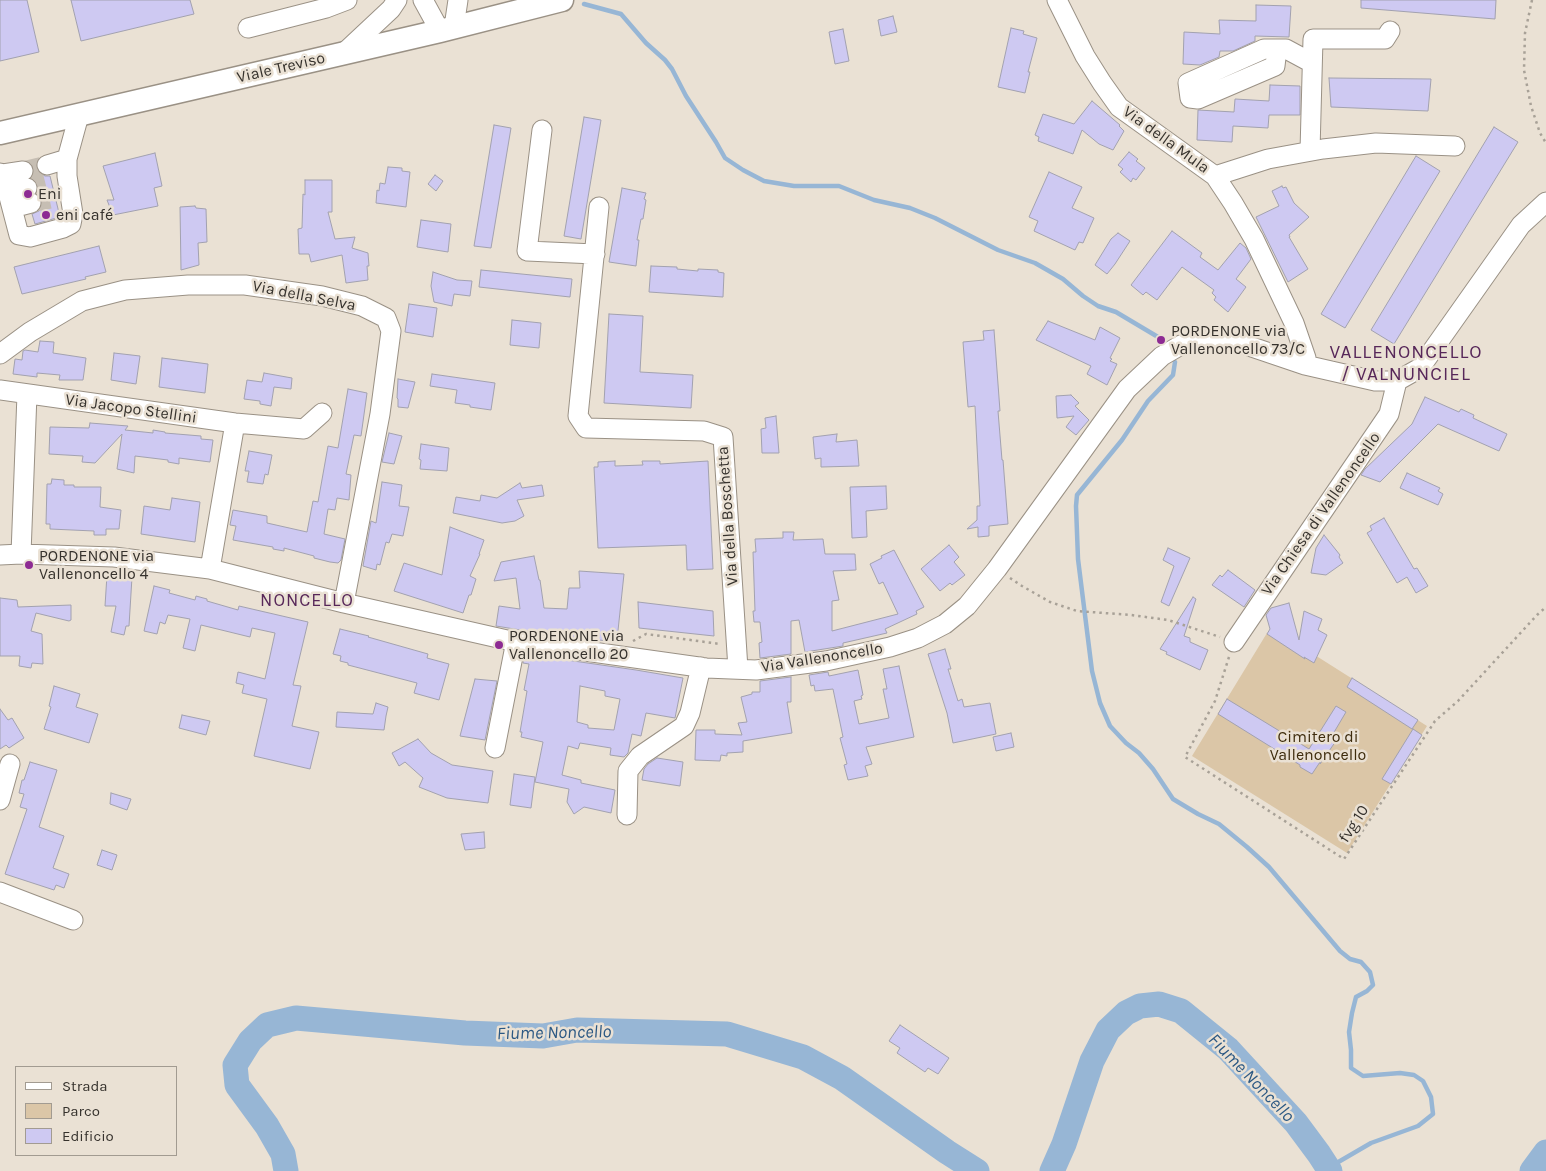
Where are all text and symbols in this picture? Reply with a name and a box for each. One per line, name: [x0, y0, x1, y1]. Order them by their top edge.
street label: Viale Treviso: [235, 49, 327, 87]
street label: Via della Mula: [1119, 102, 1213, 178]
place label: Eni: [38, 184, 61, 204]
marker: Eni: [22, 188, 34, 200]
place label: eni café: [56, 205, 113, 225]
marker: eni café: [40, 209, 52, 221]
street label: Via della Selva: [251, 277, 357, 315]
place label: PORDENONE via Vallenoncello 73/C: [1171, 321, 1305, 359]
marker: PORDENONE via Vallenoncello 73/C: [1155, 334, 1167, 346]
district label: VALLENONCELLO / VALNUNCIEL: [1328, 342, 1484, 386]
street label: Via Jacopo Stellini: [64, 390, 198, 428]
street label: Via Chiesa di Vallenoncello: [1257, 429, 1385, 599]
street label: Via della Boschetta: [714, 446, 742, 586]
place label: PORDENONE via Vallenoncello 4: [39, 546, 154, 584]
marker: PORDENONE via Vallenoncello 4: [23, 559, 35, 571]
district label: NONCELLO: [259, 590, 355, 612]
place label: PORDENONE via Vallenoncello 20: [509, 626, 628, 664]
marker: PORDENONE via Vallenoncello 20: [493, 639, 505, 651]
street label: Via Vallenoncello: [760, 639, 884, 677]
park label: Cimitero di Vallenoncello: [1270, 727, 1366, 765]
street label: fvg 10: [1335, 802, 1373, 846]
water label: Fiume Noncello: [496, 1021, 612, 1045]
water label: Fiume Noncello: [1203, 1029, 1299, 1127]
legend: [15, 1066, 178, 1156]
text: Strada: [62, 1077, 108, 1095]
text: Parco: [62, 1102, 100, 1120]
text: Edificio: [62, 1127, 114, 1145]

